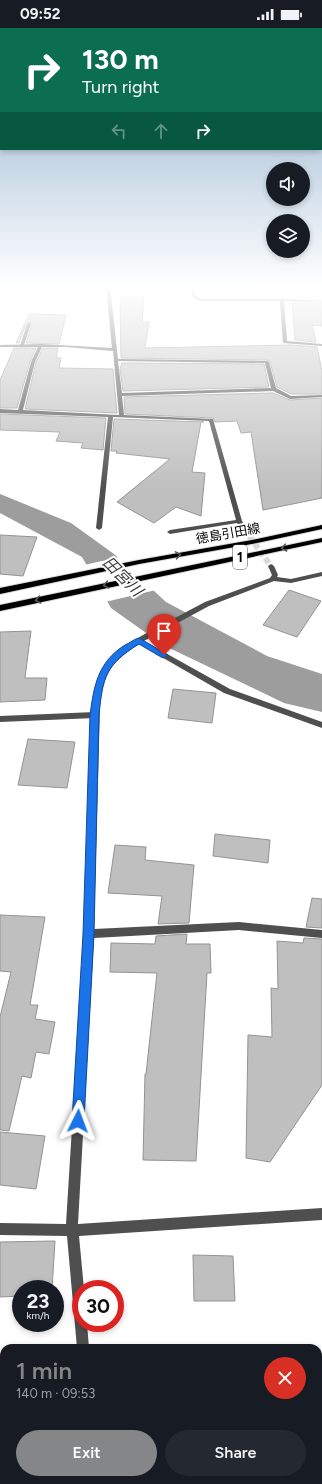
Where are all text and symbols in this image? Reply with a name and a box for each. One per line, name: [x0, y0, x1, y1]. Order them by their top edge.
text: 09:52: [20, 5, 60, 23]
text: 130 m: [82, 42, 159, 76]
icon: right: [16, 44, 68, 96]
text: Turn right: [82, 76, 159, 98]
icon: left: [108, 120, 130, 142]
icon: ahead: [150, 120, 172, 142]
icon: right: [192, 120, 214, 142]
map controls: [266, 162, 310, 258]
button: sound: [266, 162, 310, 206]
button: layers: [266, 214, 310, 258]
street label: 徳島引田線: [195, 520, 261, 547]
one-way arrow: [281, 544, 287, 552]
road number: 1: [233, 545, 247, 569]
one-way arrow: [174, 551, 181, 560]
water label: 田宮川: [99, 553, 148, 601]
one-way arrow: [103, 580, 109, 588]
one-way arrow: [35, 595, 41, 603]
pin: [147, 614, 181, 655]
icon: arrive: [153, 620, 175, 642]
position arrow: [57, 1100, 99, 1142]
speed limit sign: 30: [72, 1280, 124, 1332]
text: 23: [27, 1289, 49, 1313]
text: km/h: [27, 1309, 49, 1322]
text: 1 min: [16, 1356, 72, 1385]
button: close: [264, 1357, 306, 1399]
text: 140 m · 09:53: [16, 1386, 95, 1401]
button: Exit: [16, 1430, 157, 1476]
button: Share: [165, 1430, 306, 1476]

